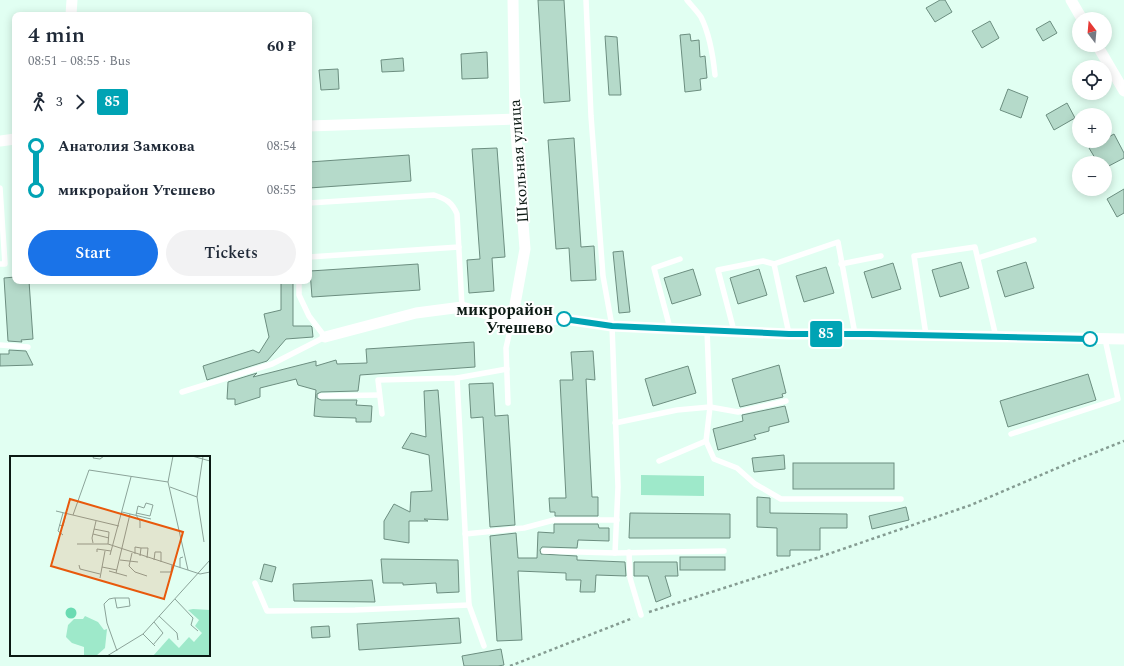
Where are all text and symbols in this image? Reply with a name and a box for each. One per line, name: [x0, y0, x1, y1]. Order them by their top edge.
north arrow: [1072, 12, 1112, 52]
map controls: [1072, 12, 1112, 196]
text: 4 min: [28, 19, 85, 52]
text: 60 ₽: [267, 35, 296, 58]
text: 08:51 – 08:55 · Bus: [28, 51, 131, 71]
button: locate: [1072, 60, 1112, 100]
icon: walk: [28, 91, 50, 113]
icon: forward: [69, 91, 91, 113]
text: 85: [105, 91, 120, 112]
text: 3: [56, 92, 63, 112]
street label: Школьная улица: [503, 98, 535, 224]
button: +: [1072, 108, 1112, 148]
text: Анатолия Замкова: [58, 135, 195, 158]
text: 08:54: [267, 136, 296, 156]
button: −: [1072, 156, 1112, 196]
text: микрорайон Утешево: [58, 179, 215, 202]
text: 08:55: [267, 180, 296, 200]
button: Start: [28, 230, 158, 276]
button: Tickets: [166, 230, 296, 276]
place label: микрорайон Утешево: [456, 298, 553, 340]
marker: микрорайон Утешево: [556, 311, 572, 327]
line badge: 85: [808, 321, 844, 347]
text: 85: [818, 323, 834, 344]
unlabelled marker: [1082, 331, 1098, 347]
inset map: [10, 456, 210, 656]

